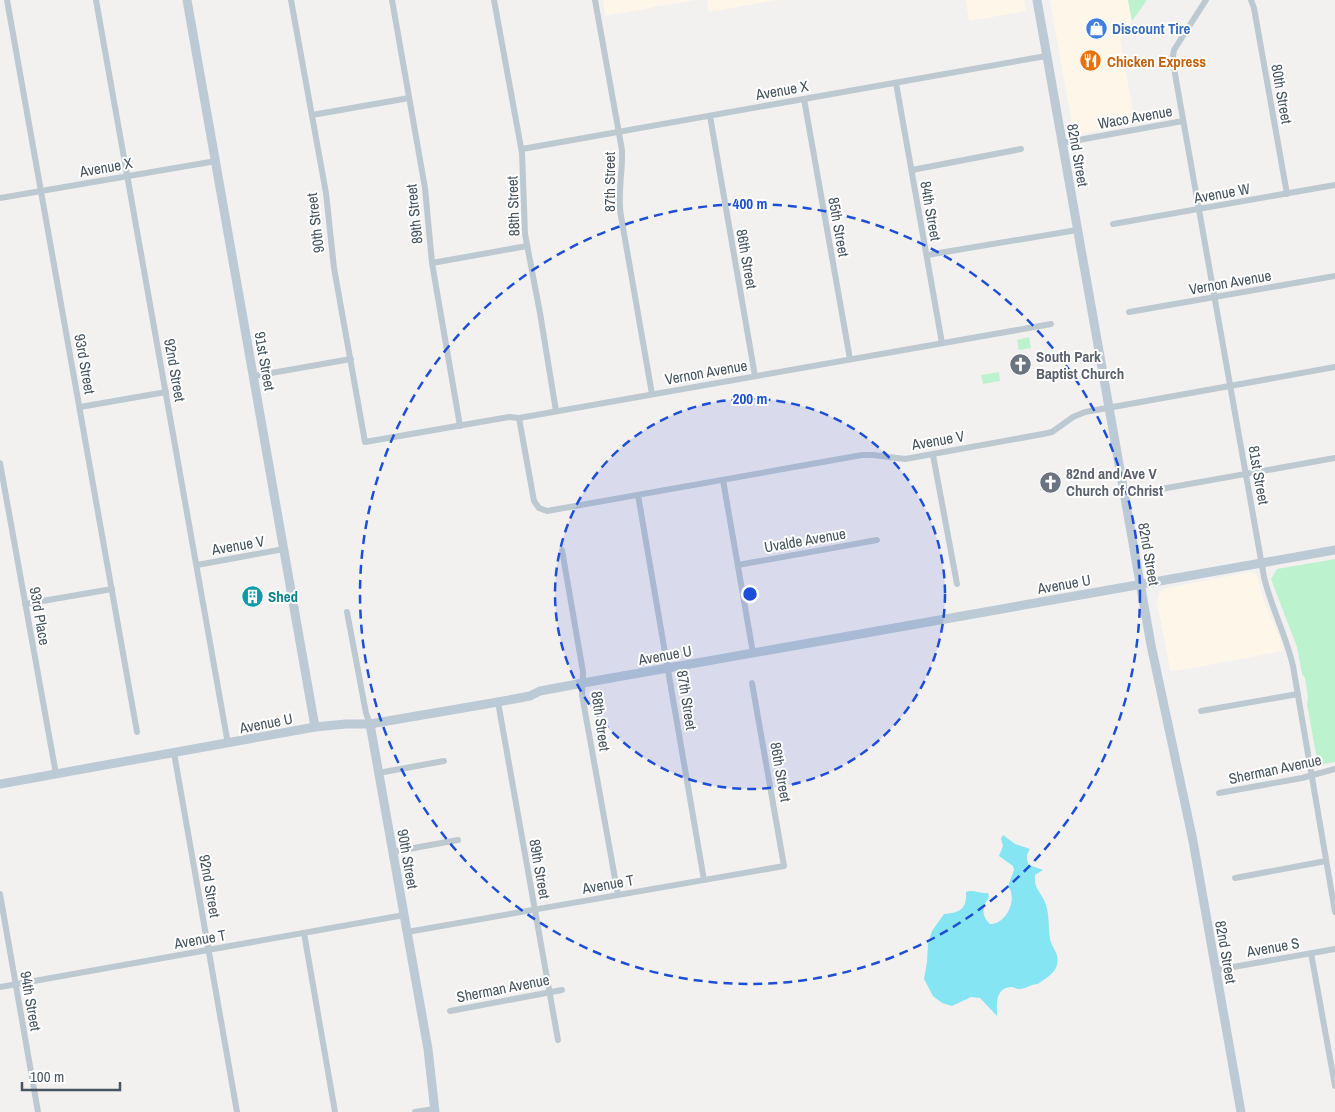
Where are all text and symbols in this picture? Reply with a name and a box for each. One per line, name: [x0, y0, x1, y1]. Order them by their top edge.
shop icon: Discount Tire: [1084, 16, 1108, 40]
place label: Discount Tire: [1112, 18, 1191, 39]
restaurant icon: Chicken Express: [1079, 49, 1103, 73]
place label: Chicken Express: [1107, 51, 1206, 72]
street label: 80th Street: [1266, 63, 1298, 126]
street label: Avenue X: [753, 75, 811, 105]
street label: Waco Avenue: [1096, 100, 1174, 134]
street label: 82nd Street: [1062, 122, 1094, 189]
street label: 87th Street: [599, 151, 620, 212]
street label: Avenue X: [77, 152, 135, 182]
street label: 88th Street: [501, 175, 525, 236]
street label: Avenue W: [1191, 178, 1252, 208]
street label: 84th Street: [915, 180, 947, 243]
street label: 89th Street: [400, 182, 428, 245]
street label: 90th Street: [301, 191, 329, 254]
text: 400 m: [733, 193, 767, 214]
street label: 85th Street: [823, 196, 855, 259]
street label: 86th Street: [731, 228, 763, 291]
street label: Vernon Avenue: [1187, 264, 1273, 300]
street label: 91st Street: [249, 330, 281, 393]
street label: 93rd Street: [69, 332, 101, 396]
street label: 92nd Street: [159, 337, 191, 404]
place label: South Park Baptist Church: [1036, 346, 1124, 384]
church icon: South Park Baptist Church: [1008, 353, 1032, 377]
street label: Vernon Avenue: [663, 354, 749, 390]
text: 200 m: [733, 388, 767, 409]
street label: Avenue V: [909, 425, 967, 455]
street label: 81st Street: [1243, 444, 1275, 507]
place label: 82nd and Ave V Church of Christ: [1066, 463, 1163, 501]
church icon: 82nd and Ave V Church of Christ: [1038, 470, 1062, 494]
street label: 82nd Street: [1133, 521, 1165, 588]
street label: Uvalde Avenue: [763, 522, 848, 558]
street label: Avenue V: [209, 530, 267, 560]
street label: Avenue U: [1035, 569, 1092, 599]
building icon: Shed: [240, 584, 264, 608]
street label: 93rd Place: [25, 585, 55, 647]
centre of rings: [741, 585, 759, 603]
place label: Shed: [268, 586, 298, 607]
street label: Avenue U: [636, 640, 693, 670]
street label: 87th Street: [672, 669, 702, 732]
street label: 88th Street: [586, 690, 616, 753]
street label: Avenue U: [237, 708, 294, 739]
street label: 86th Street: [765, 741, 797, 804]
street label: Sherman Avenue: [1227, 749, 1323, 789]
street label: 90th Street: [392, 828, 424, 891]
street label: 89th Street: [524, 838, 556, 901]
street label: 92nd Street: [194, 853, 226, 920]
street label: Avenue T: [579, 869, 636, 899]
street label: 82nd Street: [1210, 919, 1242, 986]
street label: Avenue T: [171, 924, 228, 954]
street label: Avenue S: [1244, 932, 1301, 962]
street label: Sherman Avenue: [455, 969, 551, 1007]
street label: 94th Street: [15, 970, 47, 1033]
scale bar: [22, 1060, 120, 1092]
text: 100 m: [30, 1066, 64, 1087]

